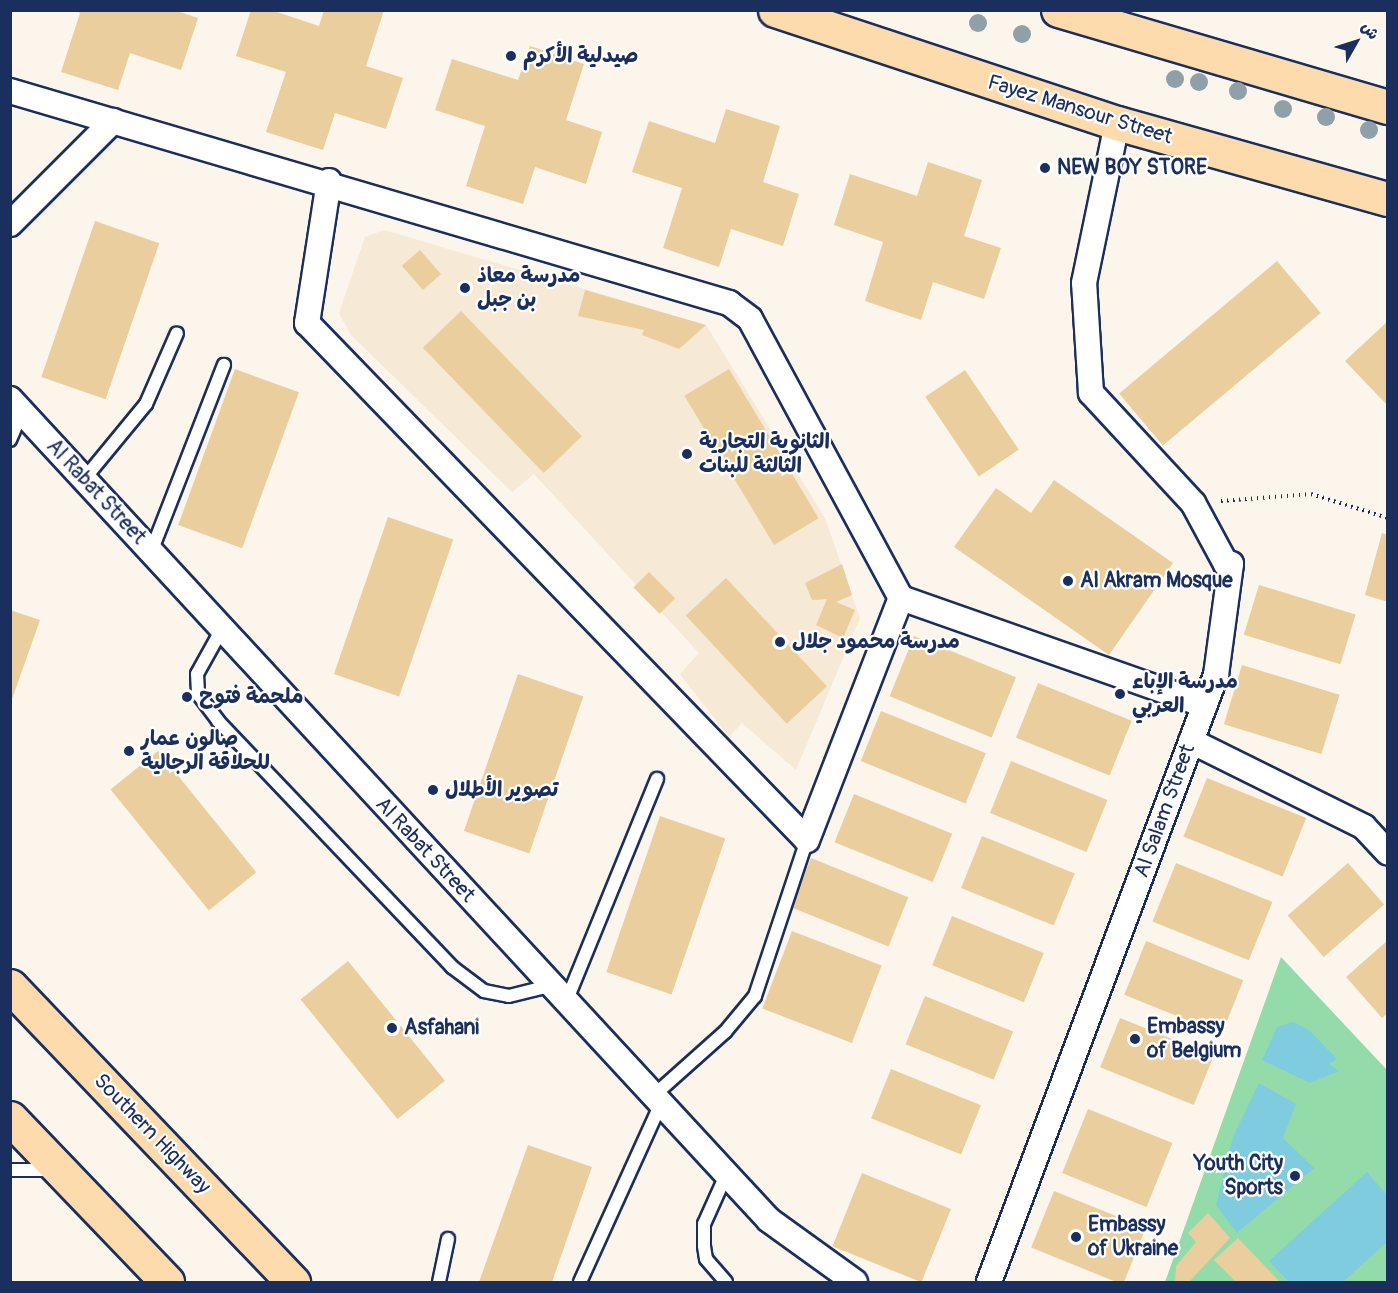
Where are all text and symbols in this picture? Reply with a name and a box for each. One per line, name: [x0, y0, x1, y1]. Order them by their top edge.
north arrow: [1326, 12, 1386, 72]
text: ش: [1357, 18, 1383, 44]
place label: صيدلية الأكرم: [523, 43, 638, 69]
marker: صيدلية الأكرم: [504, 49, 518, 63]
street label: Fayez Mansour Street: [985, 70, 1175, 150]
place label: NEW BOY STORE: [1057, 155, 1207, 181]
marker: NEW BOY STORE: [1038, 161, 1052, 175]
place label: مدرسة معاذ بن جبل: [477, 263, 580, 313]
marker: مدرسة معاذ بن جبل: [458, 281, 472, 295]
place label: الثانوية التجارية الثالثة للبنات: [699, 429, 830, 479]
street label: Al Rabat Street: [41, 434, 151, 550]
marker: الثانوية التجارية الثالثة للبنات: [680, 447, 694, 461]
place label: Al Akram Mosque: [1080, 568, 1233, 594]
marker: Al Akram Mosque: [1061, 574, 1075, 588]
place label: مدرسة محمود جلال: [792, 629, 960, 655]
marker: مدرسة محمود جلال: [773, 635, 787, 649]
place label: مدرسة الإباء العربي: [1132, 669, 1238, 719]
place label: ملحمة فتوح: [199, 684, 304, 710]
marker: مدرسة الإباء العربي: [1113, 687, 1127, 701]
marker: ملحمة فتوح: [180, 690, 194, 704]
place label: صالون عمار للحلاقة الرجالية: [141, 726, 270, 776]
street label: Al Salam Street: [1129, 741, 1201, 881]
marker: صالون عمار للحلاقة الرجالية: [122, 744, 136, 758]
place label: تصوير الأطلال: [445, 777, 558, 803]
marker: تصوير الأطلال: [426, 783, 440, 797]
street label: Al Rabat Street: [370, 792, 480, 908]
place label: Embassy of Belgium: [1147, 1014, 1241, 1064]
place label: Asfahani: [404, 1015, 479, 1041]
marker: Asfahani: [385, 1021, 399, 1035]
marker: Embassy of Belgium: [1128, 1032, 1142, 1046]
street label: Southern Highway: [88, 1069, 216, 1199]
place label: Youth City Sports: [1194, 1151, 1283, 1201]
marker: Youth City Sports: [1288, 1169, 1302, 1183]
place label: Embassy of Ukraine: [1088, 1212, 1178, 1262]
marker: Embassy of Ukraine: [1069, 1230, 1083, 1244]

